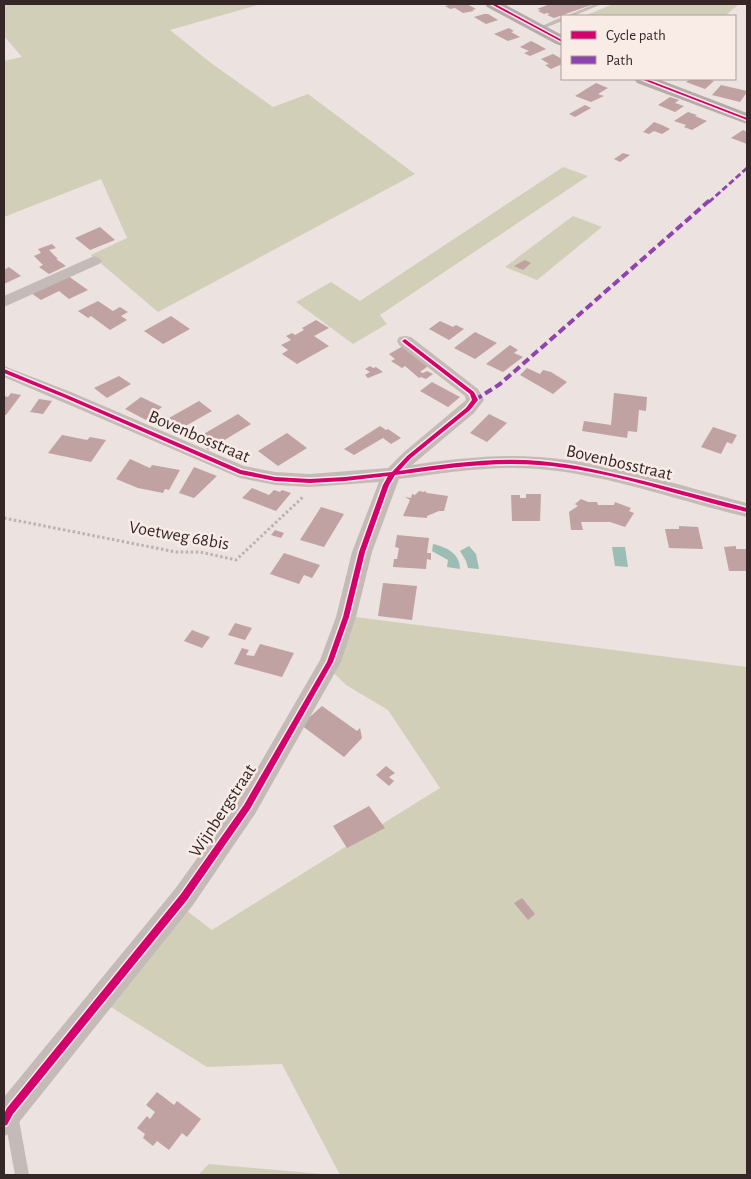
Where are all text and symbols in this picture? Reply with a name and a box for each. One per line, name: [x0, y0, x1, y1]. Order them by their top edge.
legend: [561, 15, 736, 80]
text: Cycle path: [606, 28, 666, 43]
text: Path: [606, 53, 633, 68]
street label: Bovenbosstraat: [146, 408, 253, 467]
street label: Bovenbosstraat: [564, 442, 674, 484]
street label: Voetweg 68bis: [128, 518, 230, 554]
street label: Wijnbergstraat: [186, 761, 260, 861]

